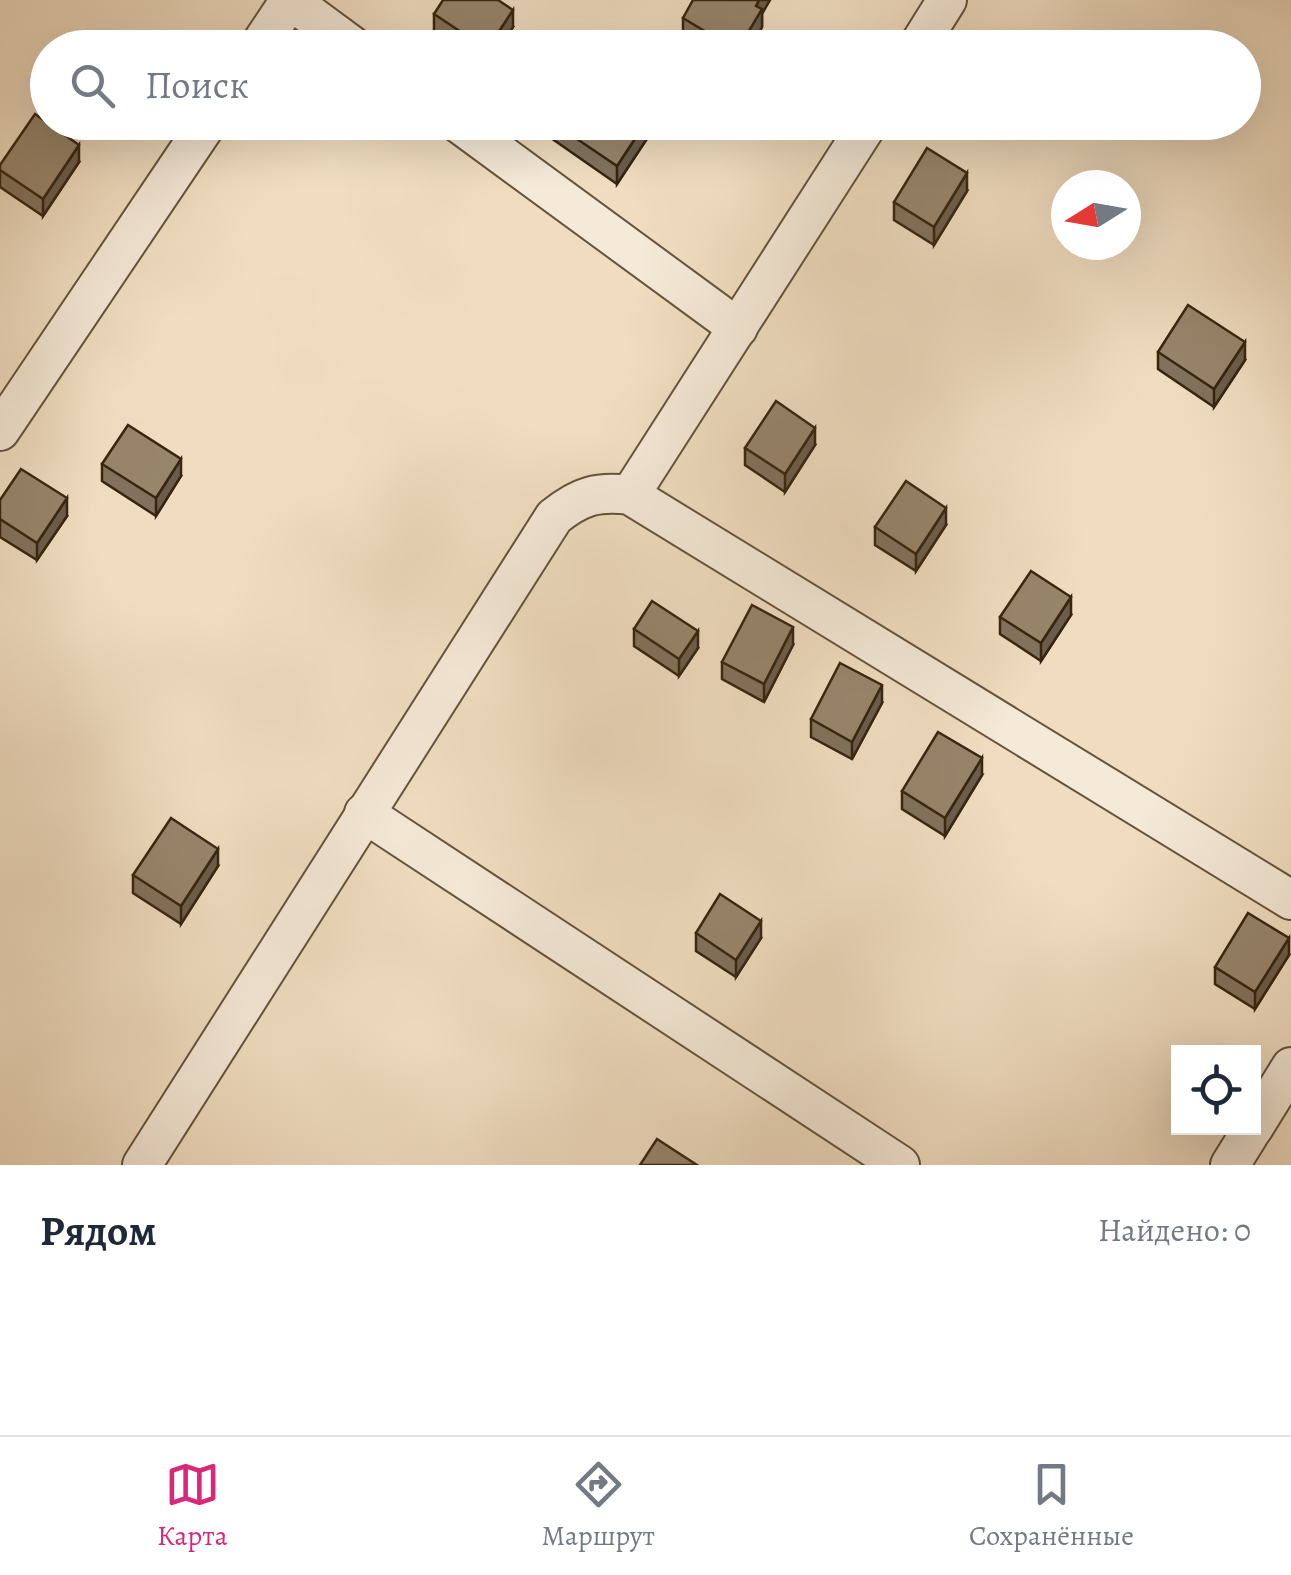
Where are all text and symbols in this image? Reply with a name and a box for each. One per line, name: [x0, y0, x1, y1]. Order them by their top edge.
search box: [30, 30, 1261, 140]
icon: search: [65, 58, 120, 113]
text: Поиск: [145, 59, 249, 111]
north arrow: [1051, 170, 1141, 260]
map controls: [1171, 1045, 1261, 1135]
button: locate: [1171, 1045, 1261, 1135]
text: Рядом: [40, 1202, 157, 1259]
text: Найдено: 0: [1098, 1208, 1251, 1252]
tab: Карта: [157, 1457, 228, 1555]
tab: Маршрут: [542, 1457, 655, 1555]
tab: Сохранённые: [969, 1457, 1134, 1555]

